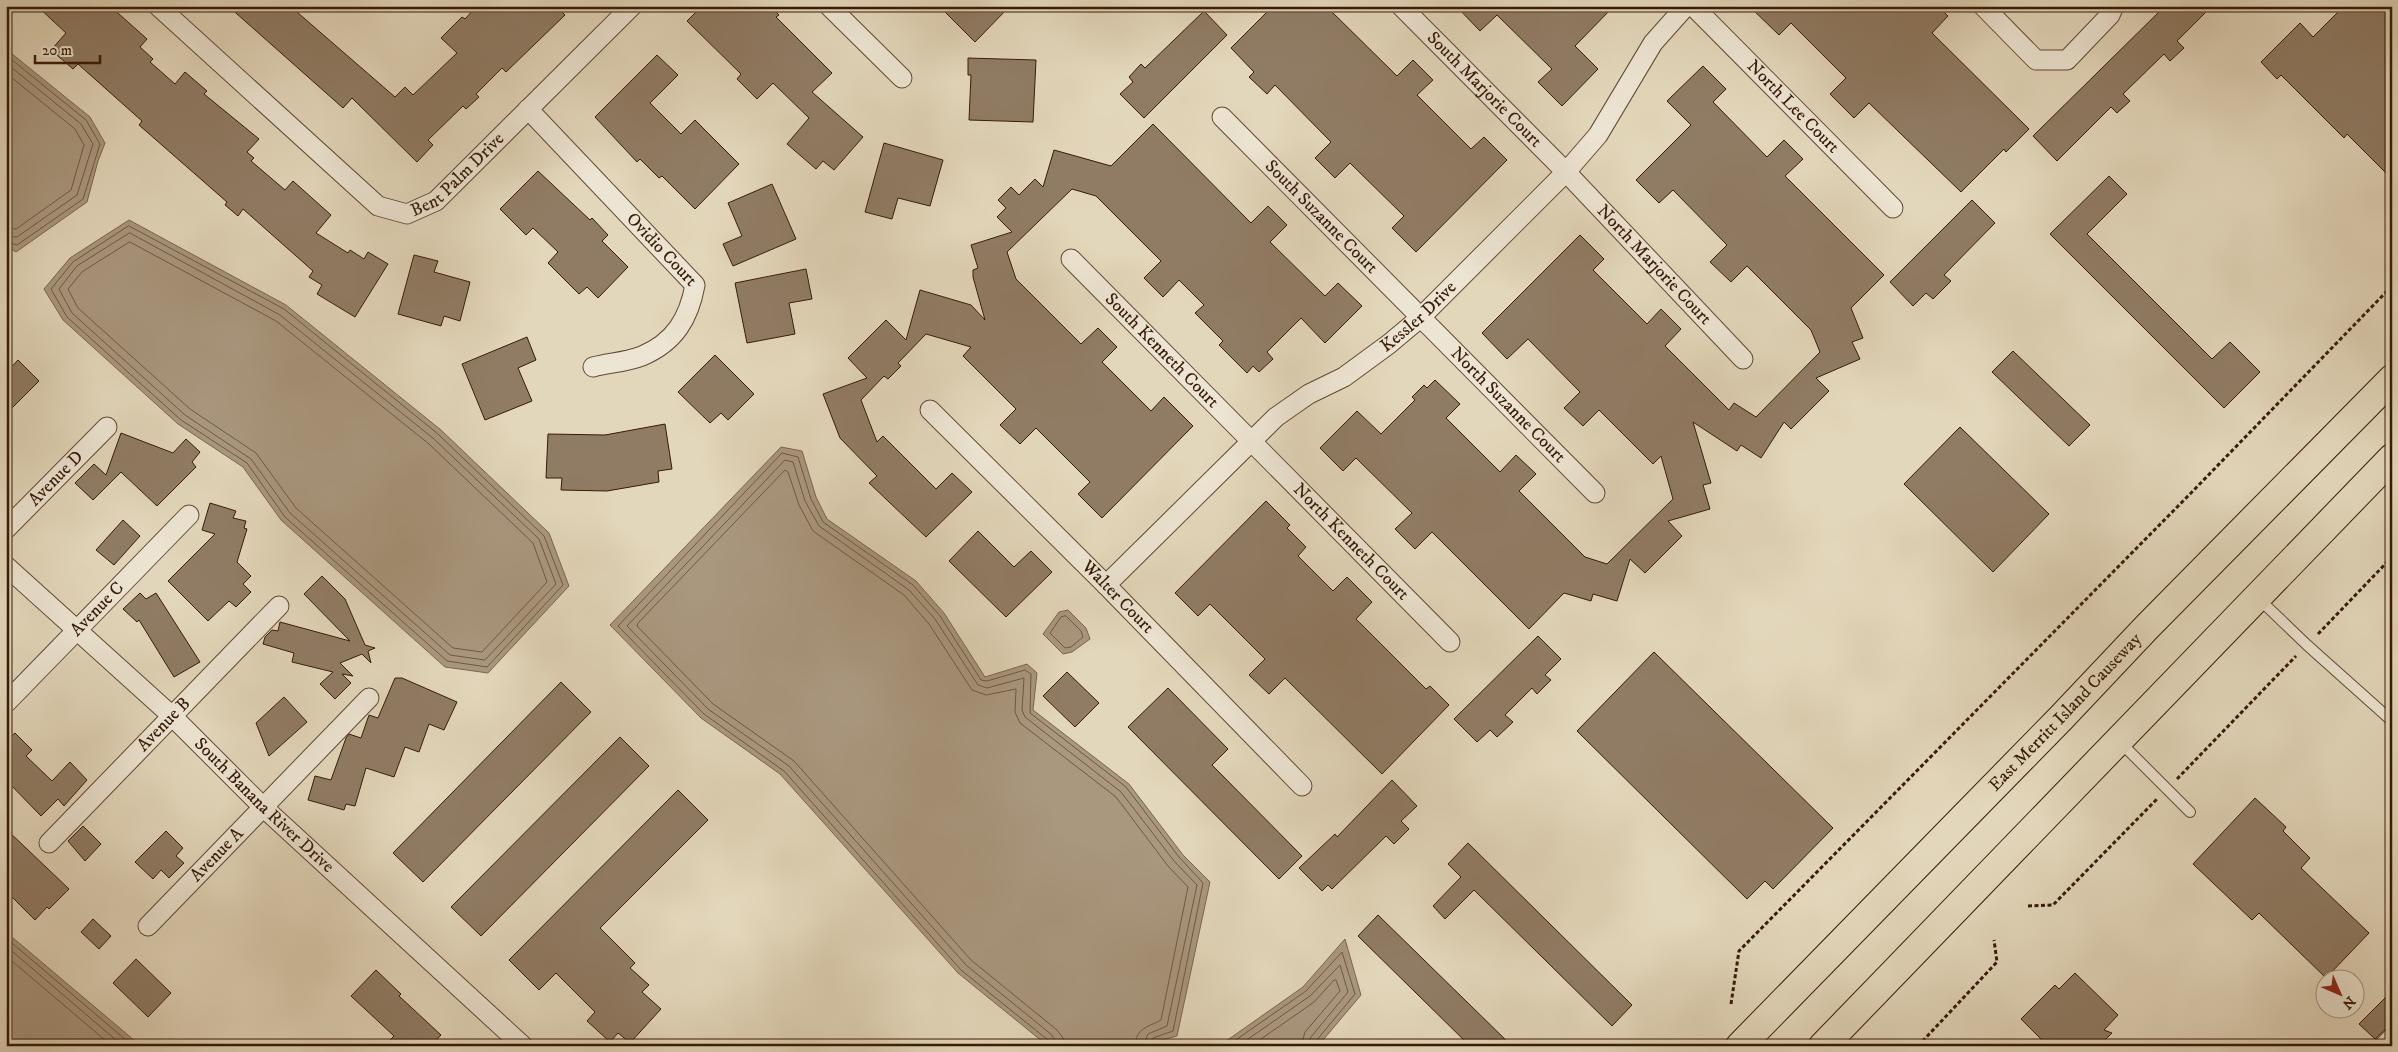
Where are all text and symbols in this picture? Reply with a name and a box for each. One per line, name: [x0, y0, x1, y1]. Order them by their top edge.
street label: South Marjorie Court: [1422, 27, 1547, 152]
scale bar: [35, 32, 100, 64]
text: 20 m: [42, 41, 72, 60]
street label: North Lee Court: [1742, 56, 1844, 158]
street label: Bent Palm Drive: [407, 128, 509, 222]
street label: South Suzanne Court: [1260, 156, 1383, 279]
street label: North Marjorie Court: [1592, 200, 1716, 330]
street label: Ovidio Court: [621, 208, 702, 291]
street label: Kessler Drive: [1376, 277, 1461, 357]
street label: South Kenneth Court: [1100, 289, 1224, 413]
street label: North Suzanne Court: [1446, 343, 1570, 468]
street label: Avenue D: [24, 446, 88, 511]
street label: North Kenneth Court: [1288, 479, 1414, 605]
street label: Walter Court: [1076, 555, 1159, 639]
street label: Avenue C: [66, 577, 129, 641]
street label: East Merritt Island Causeway: [1984, 628, 2147, 796]
street label: Avenue B: [133, 693, 195, 756]
street label: South Banana River Drive: [189, 733, 338, 878]
street label: Avenue A: [186, 823, 249, 887]
north arrow: [2316, 970, 2366, 1020]
text: N: [2338, 992, 2359, 1013]

